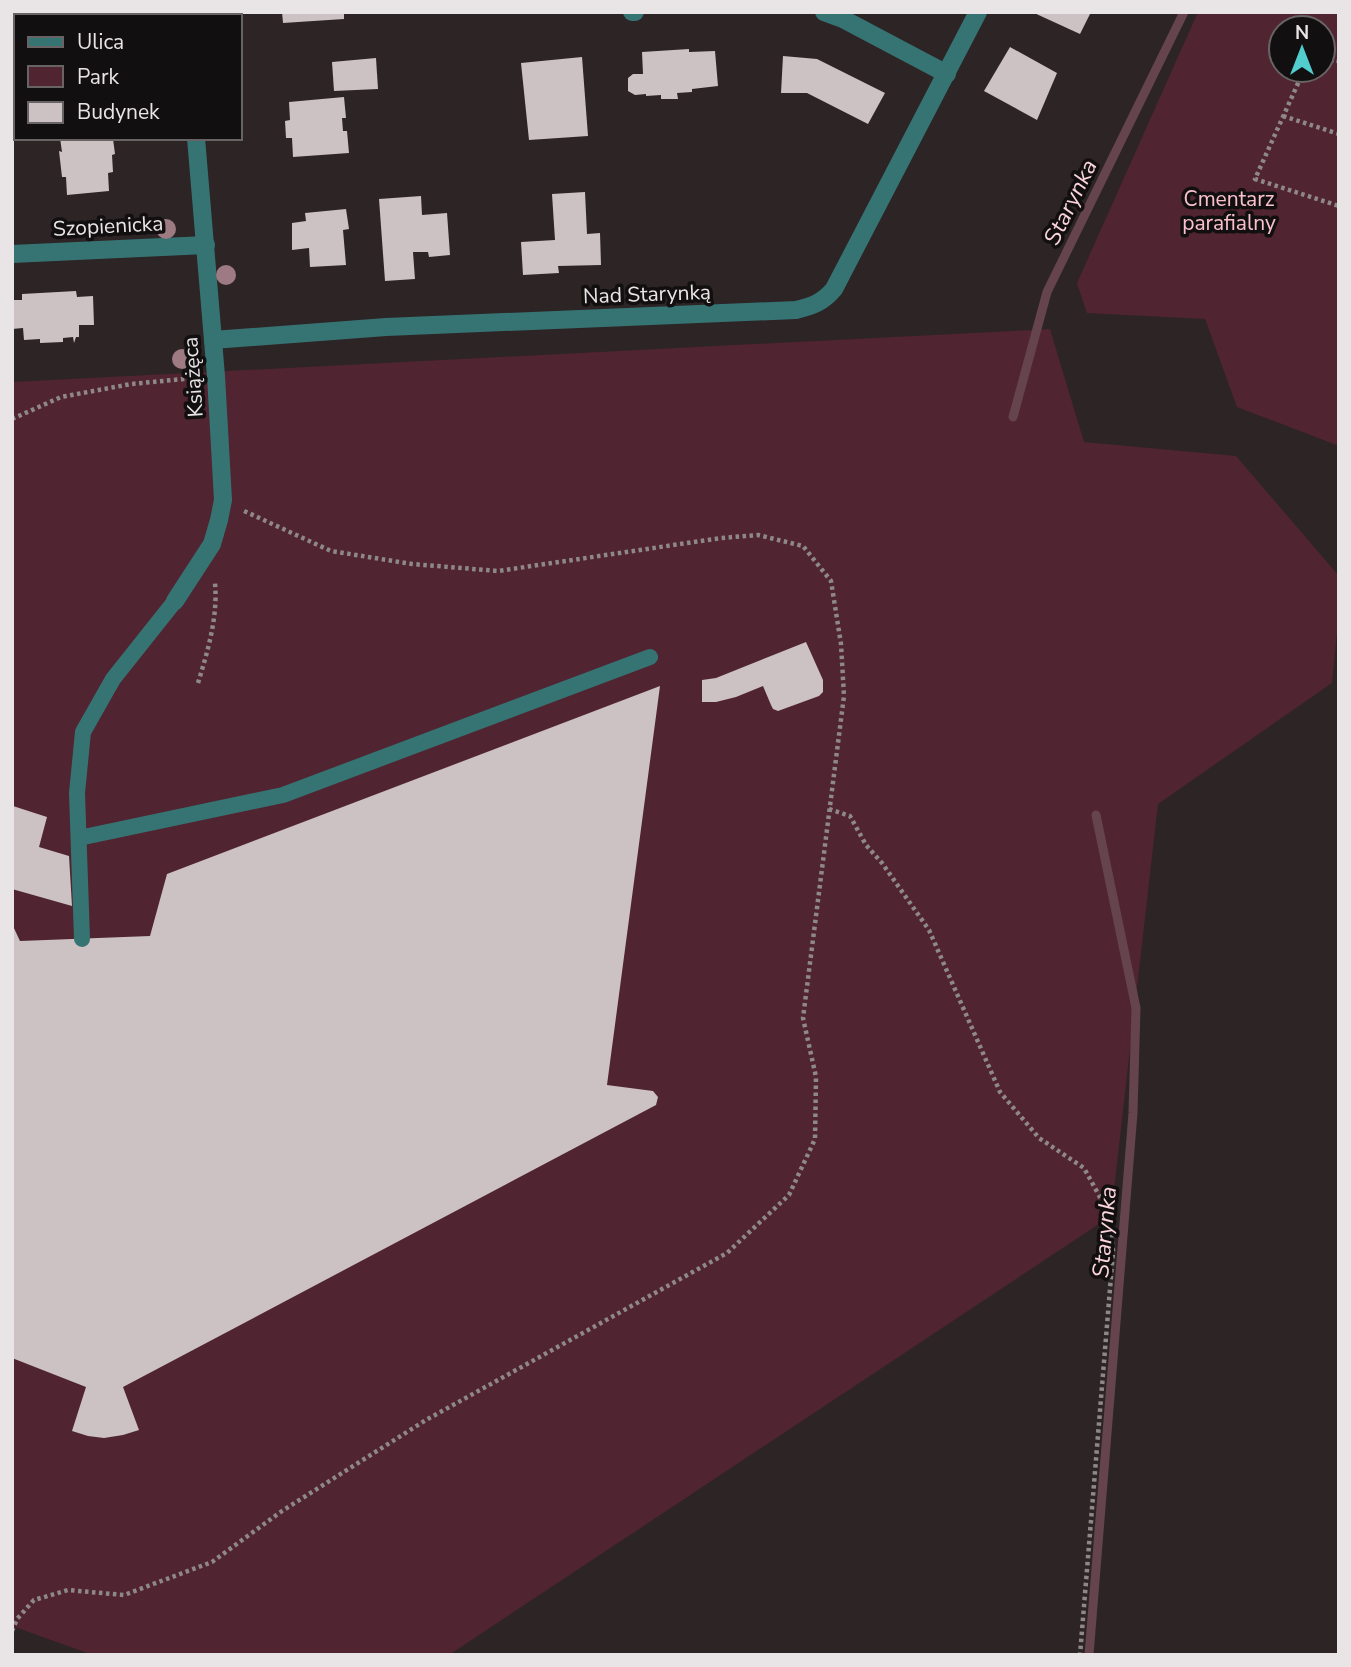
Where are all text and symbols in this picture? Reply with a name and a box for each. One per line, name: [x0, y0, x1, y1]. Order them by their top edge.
legend: [14, 14, 242, 140]
north arrow: [1267, 14, 1337, 84]
text: N: [1295, 20, 1309, 46]
text: Ulica: [77, 28, 124, 56]
text: Park: [77, 63, 119, 91]
text: Budynek: [77, 98, 160, 126]
water label: Starynka: [1036, 154, 1104, 250]
park label: Cmentarz parafialny: [1182, 185, 1276, 237]
street label: Szopienicka: [52, 209, 164, 243]
street label: Nad Starynką: [583, 278, 711, 310]
street label: Książęca: [176, 336, 210, 418]
water label: Starynka: [1085, 1185, 1124, 1279]

